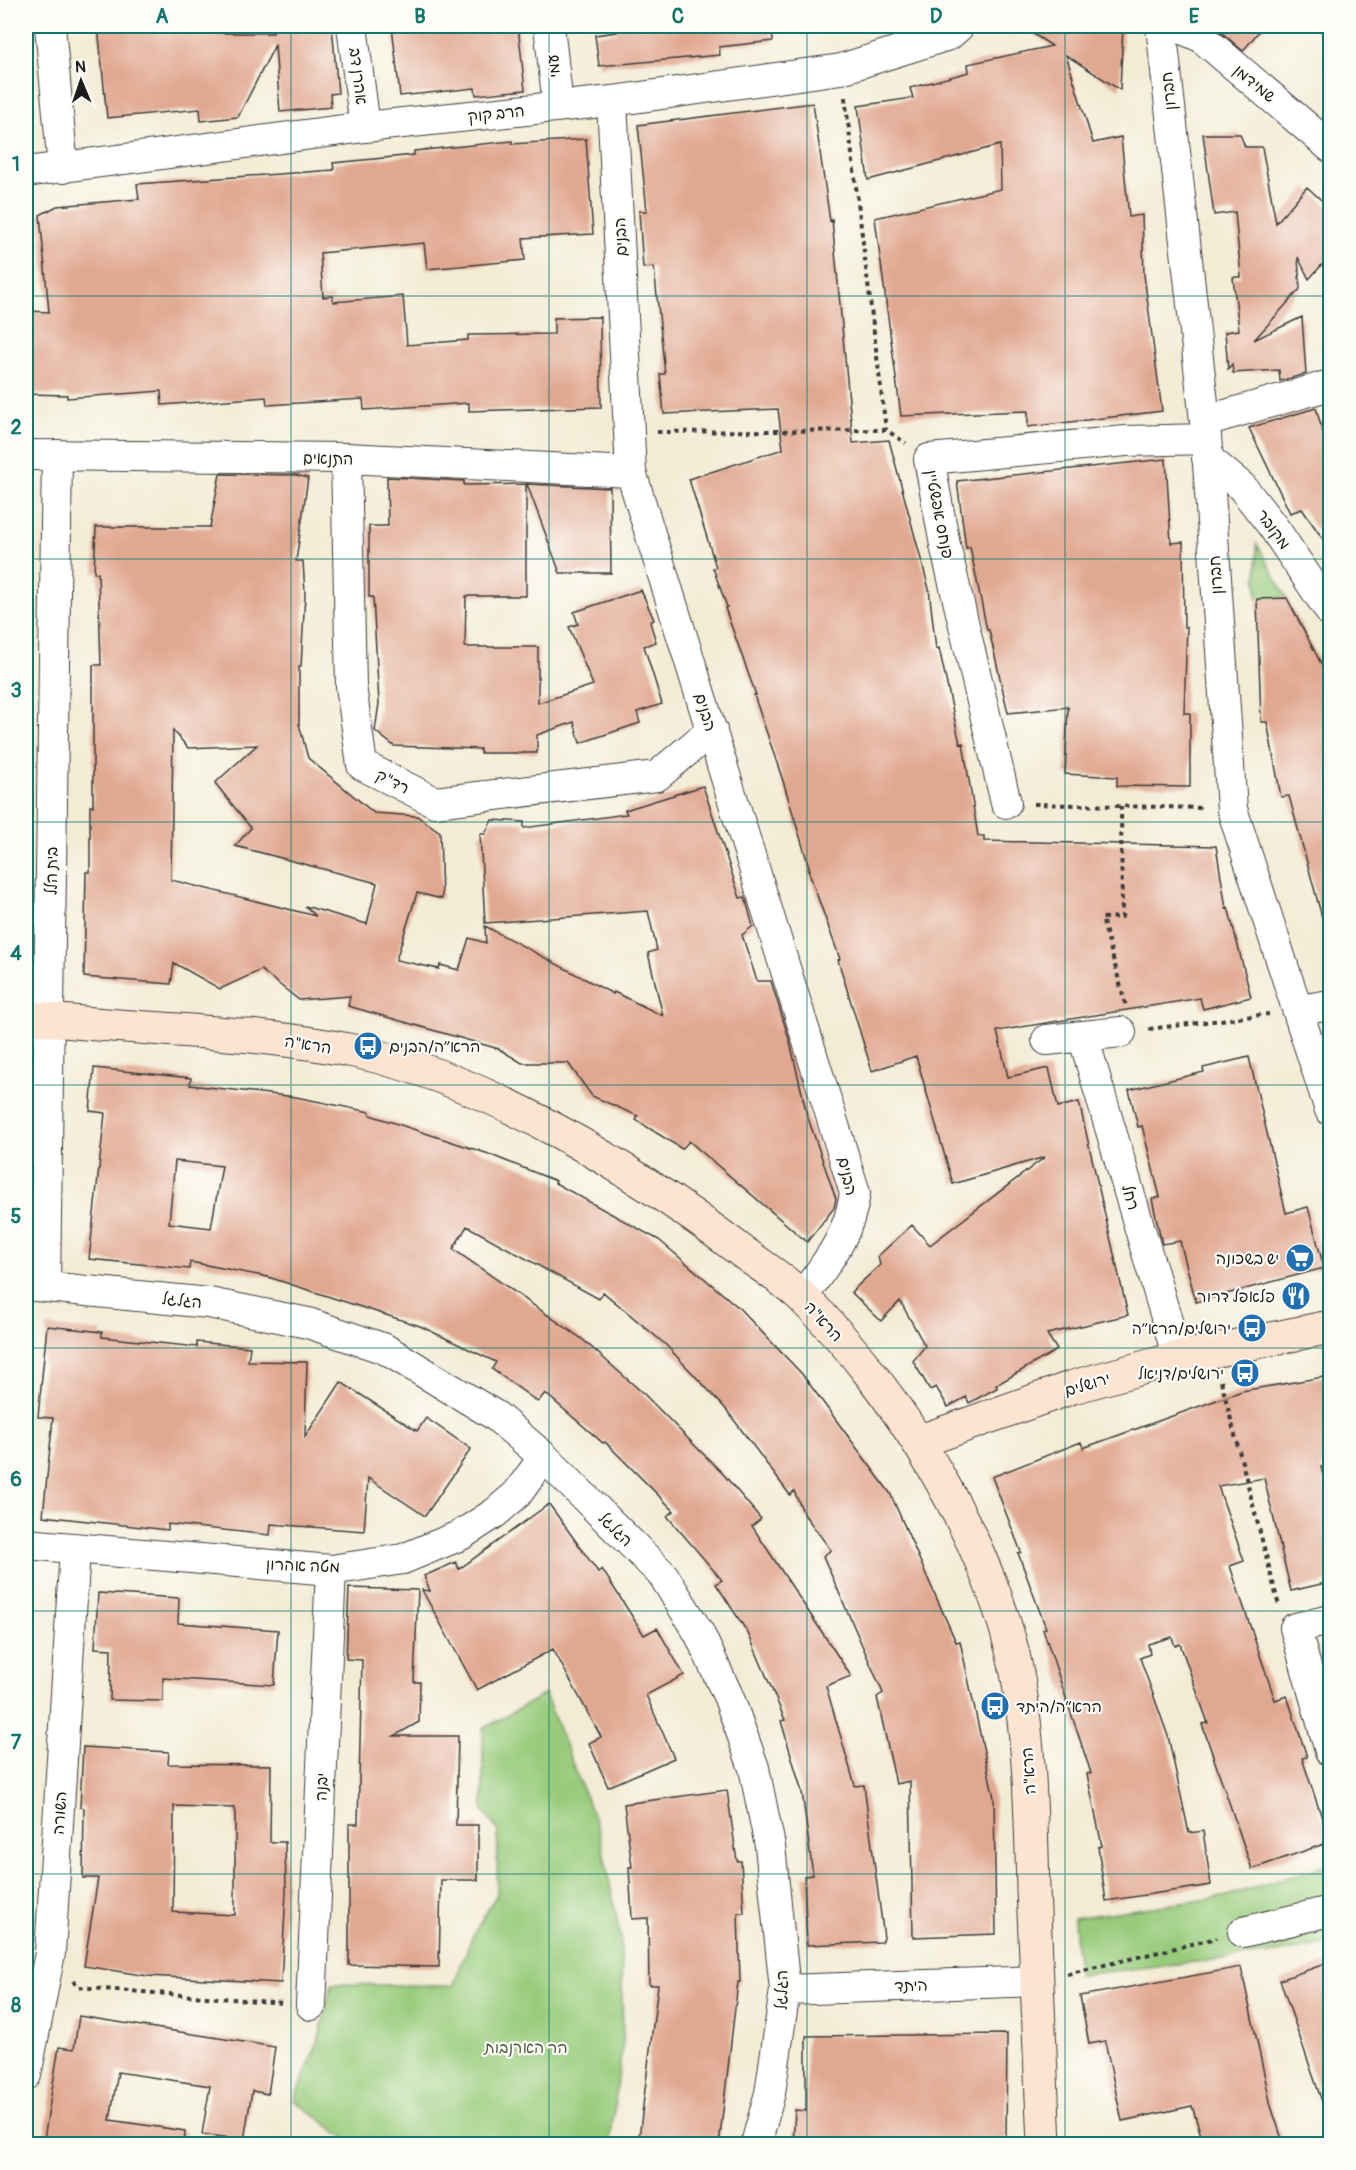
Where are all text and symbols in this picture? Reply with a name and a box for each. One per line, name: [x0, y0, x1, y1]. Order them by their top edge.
text: A: [156, 4, 169, 29]
text: B: [414, 4, 426, 29]
text: C: [672, 4, 684, 29]
text: D: [930, 4, 943, 29]
text: E: [1189, 4, 1200, 29]
street label: אהרן דב: [345, 46, 371, 106]
north arrow: [51, 51, 111, 111]
street label: עמי: [543, 53, 565, 79]
text: N: [75, 57, 86, 77]
street label: שמידמן: [1229, 60, 1279, 107]
street label: חברון: [1157, 71, 1181, 111]
street label: הרב קוק: [466, 101, 526, 127]
text: 1: [12, 152, 20, 177]
street label: הבנים: [610, 217, 632, 257]
text: 2: [10, 415, 22, 440]
street label: התנאים: [303, 449, 353, 469]
street label: פנחס אפשטיין: [921, 468, 957, 560]
street label: מקובר: [1252, 506, 1294, 554]
street label: חברון: [1205, 555, 1227, 595]
text: 3: [10, 678, 22, 703]
street label: הבנים: [690, 691, 720, 734]
street label: רד"ק: [372, 765, 413, 799]
street label: בית הלל: [42, 847, 62, 895]
text: 4: [10, 941, 22, 966]
bus stop icon: הרא״ה/הבנים: [352, 1030, 384, 1062]
street label: הרא"ה: [283, 1031, 333, 1059]
place label: הרא״ה/הבנים: [389, 1037, 481, 1057]
street label: הבנים: [833, 1155, 861, 1198]
street label: רחל: [1117, 1182, 1143, 1213]
text: 5: [11, 1204, 22, 1229]
supermarket icon: יש בשכונה: [1284, 1242, 1316, 1274]
place label: יש בשכונה: [1216, 1249, 1279, 1269]
restaurant icon: פלאפל דרור: [1280, 1280, 1312, 1312]
place label: פלאפל דרור: [1197, 1287, 1275, 1307]
street label: הגלגל: [161, 1289, 203, 1313]
street label: הרא"ה: [800, 1297, 847, 1346]
bus stop icon: ירושלים/הרא״ה: [1236, 1312, 1268, 1344]
place label: ירושלים/הרא״ה: [1132, 1319, 1231, 1339]
bus stop icon: ירושלים/דניאל: [1229, 1357, 1261, 1389]
place label: ירושלים/דניאל: [1138, 1364, 1224, 1384]
street label: ירושלים: [1062, 1369, 1113, 1401]
text: 6: [10, 1467, 22, 1492]
street label: הגלגל: [594, 1508, 637, 1551]
street label: מטה אהרון: [266, 1555, 340, 1577]
bus stop icon: הרא״ה/היתד: [979, 1690, 1011, 1722]
place label: הרא״ה/היתד: [1016, 1697, 1102, 1717]
text: 7: [11, 1730, 22, 1755]
street label: הרא"ה: [1017, 1747, 1041, 1795]
street label: יבנה: [311, 1772, 333, 1802]
street label: השורה: [48, 1790, 72, 1836]
street label: הגלגל: [772, 1970, 792, 2010]
street label: היתד: [894, 1975, 928, 1997]
text: 8: [11, 1993, 21, 2018]
park label: הר הארנבות: [483, 2038, 568, 2058]

